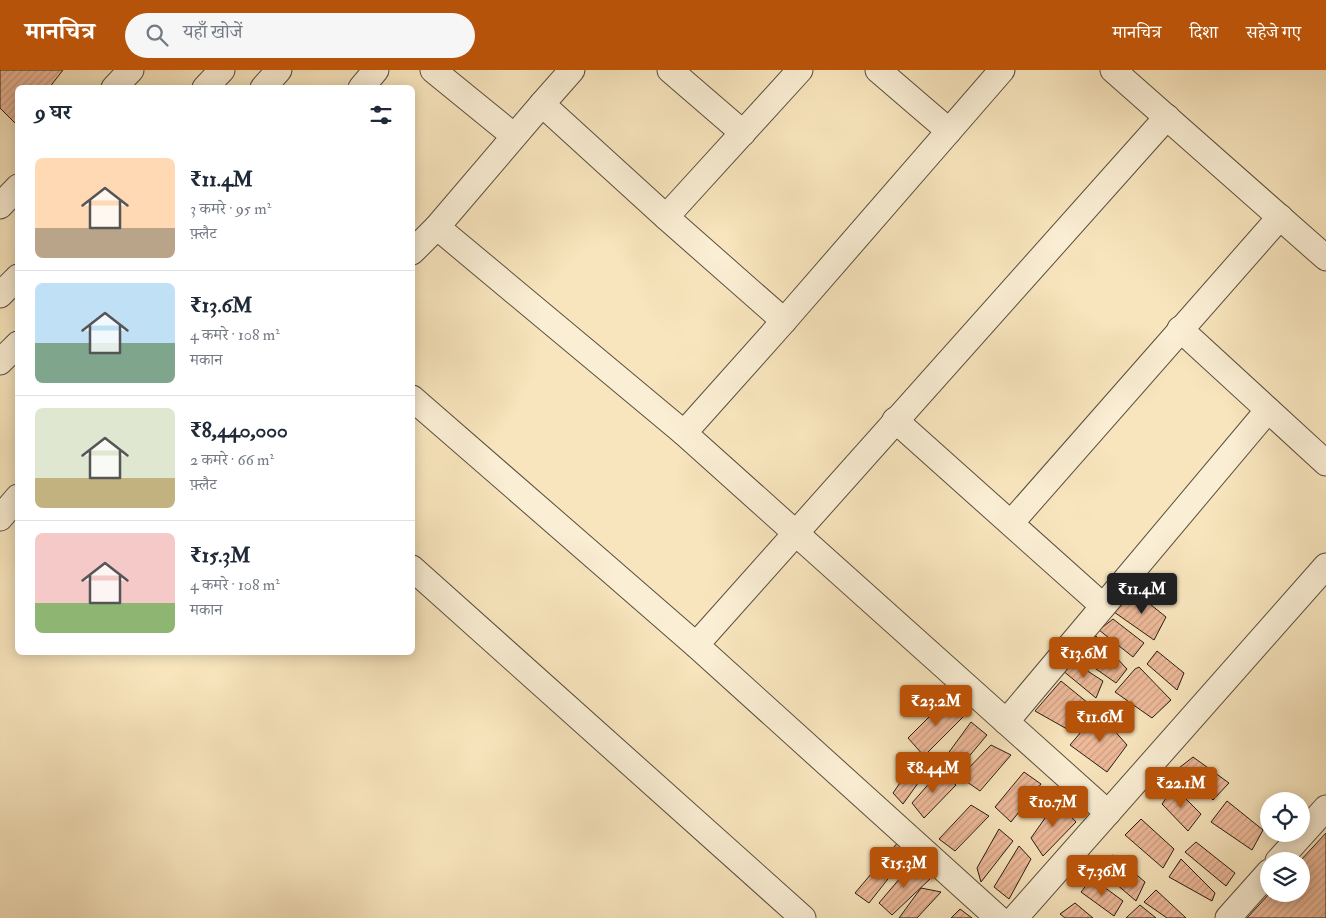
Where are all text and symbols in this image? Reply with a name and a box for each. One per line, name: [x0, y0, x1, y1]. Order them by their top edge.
search box: [125, 13, 475, 58]
text: मानचित्र: [25, 16, 95, 47]
text: यहाँ खोजें: [183, 20, 243, 44]
icon: search: [143, 21, 171, 49]
text: मानचित्र: [1113, 21, 1161, 44]
text: दिशा: [1189, 21, 1218, 44]
text: सहेजे गए: [1246, 21, 1301, 44]
text: 9 घर: [35, 99, 71, 126]
icon: filters: [367, 101, 395, 129]
text: ₹11.4M: [190, 166, 253, 193]
icon: home: [75, 178, 135, 238]
text: 3 कमरे · 95 m²: [190, 199, 271, 219]
text: फ़्लैट: [190, 224, 217, 244]
text: ₹13.6M: [190, 292, 252, 319]
icon: home: [75, 303, 135, 363]
text: 4 कमरे · 108 m²: [190, 325, 280, 345]
text: मकान: [190, 350, 222, 370]
text: ₹8,440,000: [190, 417, 288, 444]
icon: home: [75, 428, 135, 488]
text: 2 कमरे · 66 m²: [190, 450, 274, 470]
text: फ़्लैट: [190, 475, 217, 495]
text: ₹15.3M: [190, 542, 251, 569]
icon: home: [75, 553, 135, 613]
pin: ₹11.4M: [1101, 572, 1183, 615]
text: 4 कमरे · 108 m²: [190, 575, 280, 595]
text: ₹11.4M: [1118, 579, 1166, 599]
text: मकान: [190, 600, 222, 620]
pin: ₹13.6M: [1043, 636, 1125, 679]
text: ₹13.6M: [1060, 643, 1108, 663]
pin: ₹23.2M: [895, 684, 977, 727]
text: ₹23.2M: [911, 691, 961, 711]
pin: ₹11.6M: [1059, 700, 1141, 743]
text: ₹11.6M: [1076, 707, 1124, 727]
pin: ₹8.44M: [892, 752, 974, 794]
text: ₹8.44M: [907, 758, 959, 778]
pin: ₹22.1M: [1140, 766, 1222, 809]
text: ₹22.1M: [1156, 773, 1206, 793]
pin: ₹10.7M: [1012, 786, 1094, 828]
text: ₹10.7M: [1029, 792, 1077, 812]
map controls: [1260, 792, 1310, 902]
button: locate: [1260, 792, 1310, 842]
pin: ₹15.3M: [863, 846, 945, 889]
button: layers: [1260, 852, 1310, 902]
text: ₹15.3M: [881, 853, 927, 873]
pin: ₹7.36M: [1061, 854, 1143, 897]
text: ₹7.36M: [1078, 861, 1126, 881]

